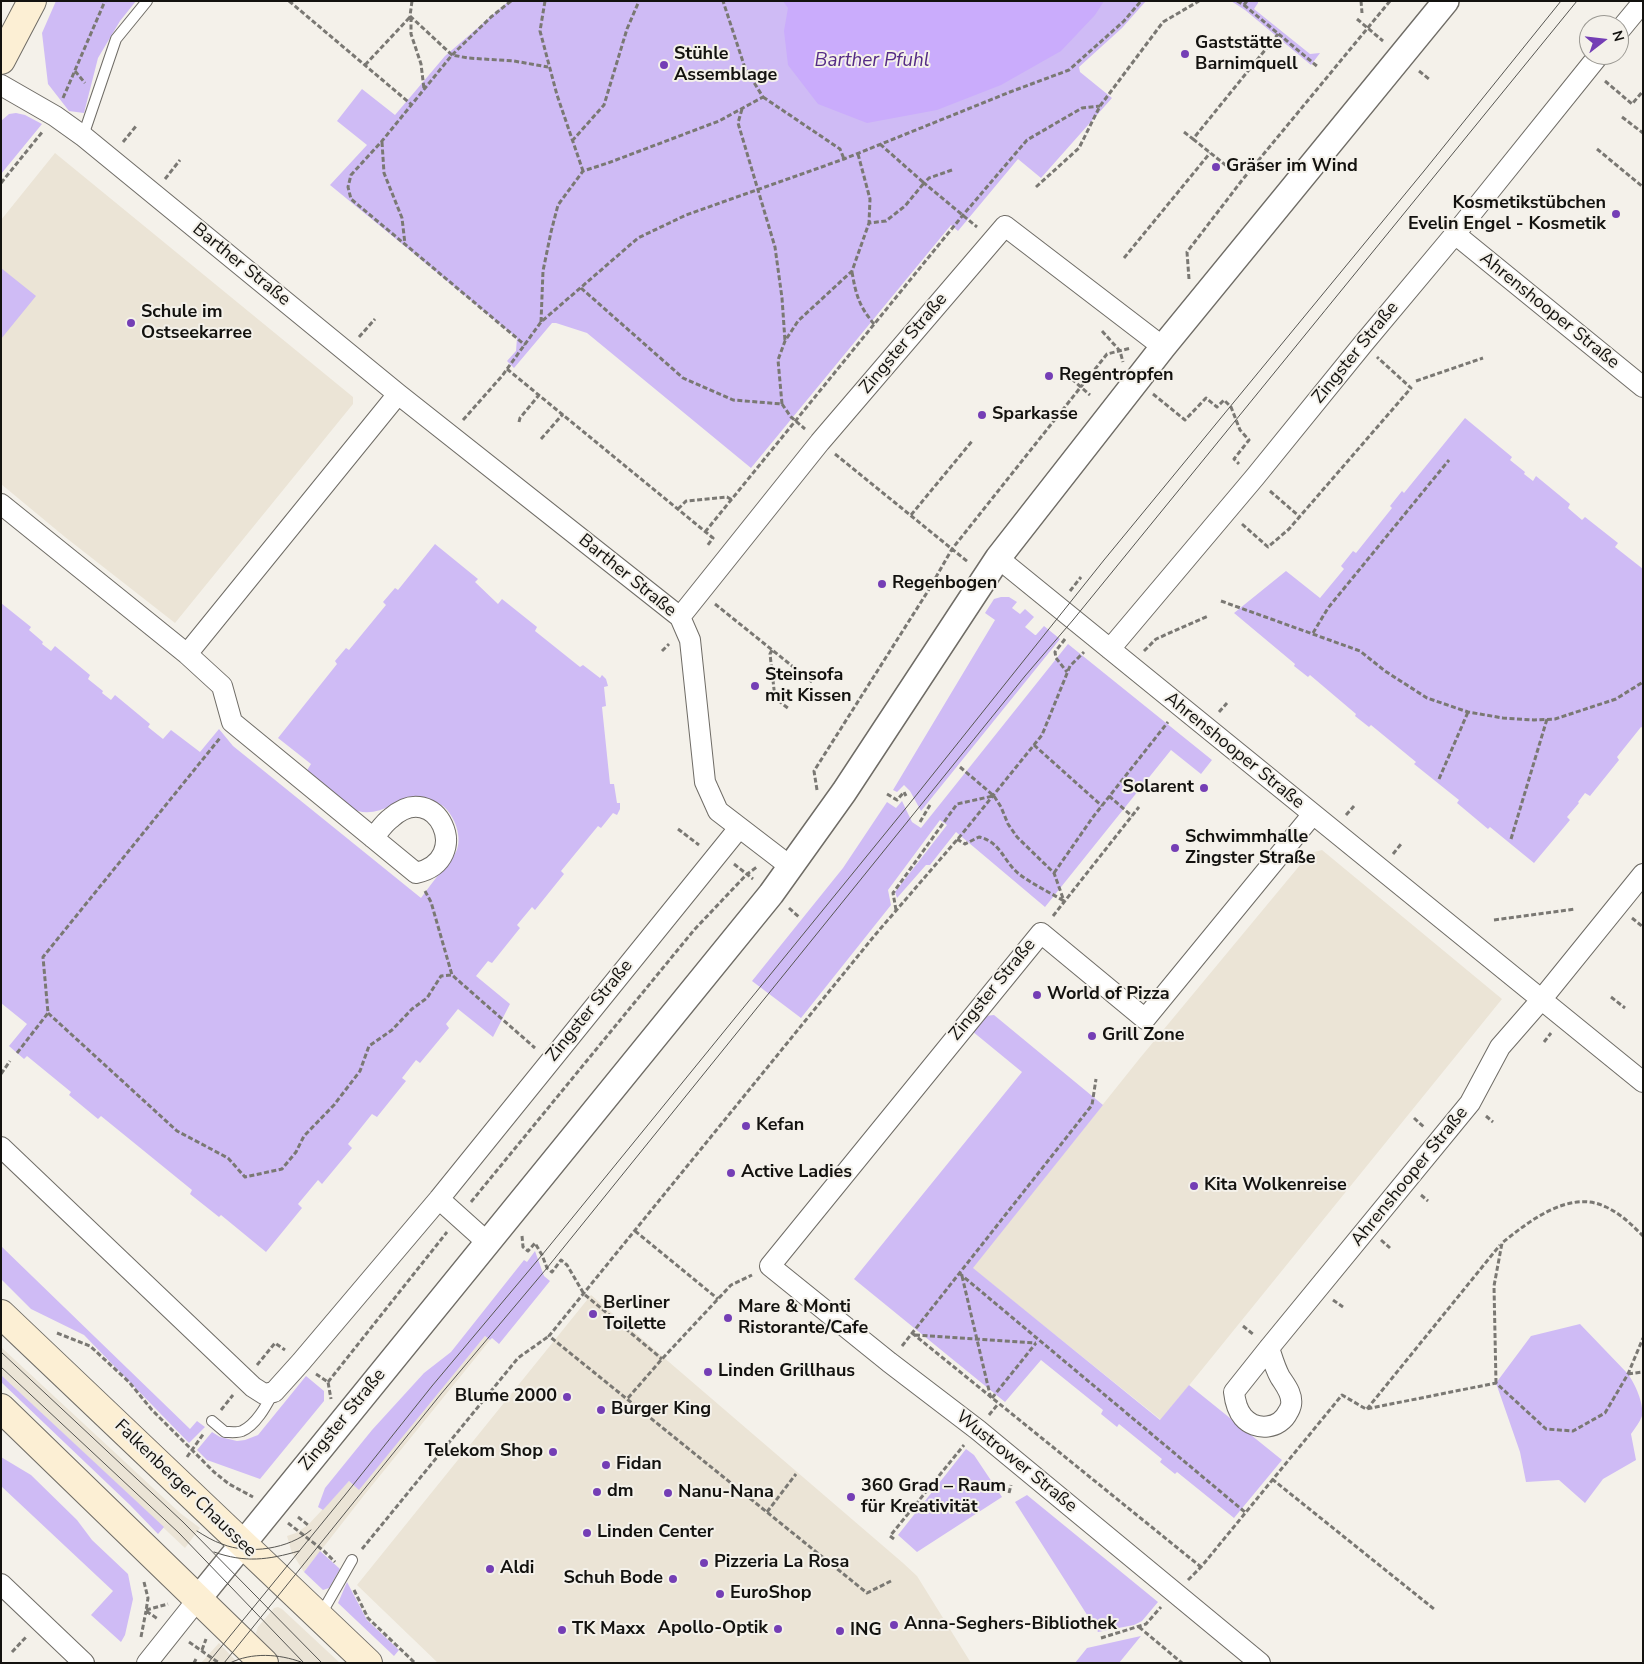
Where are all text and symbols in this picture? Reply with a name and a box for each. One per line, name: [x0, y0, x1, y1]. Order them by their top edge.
north arrow: [1579, 15, 1629, 65]
text: N: [1607, 28, 1629, 44]
place label: Gaststätte Barnimquell: [1195, 33, 1298, 76]
place label: Stühle Assemblage: [674, 44, 777, 86]
marker: Gaststätte Barnimquell: [1179, 48, 1191, 60]
water label: Barther Pfuhl: [815, 50, 929, 72]
marker: Stühle Assemblage: [658, 59, 670, 71]
place label: Gräser im Wind: [1226, 156, 1358, 178]
marker: Gräser im Wind: [1210, 161, 1222, 173]
place label: Kosmetikstübchen Evelin Engel - Kosmetik: [1408, 193, 1606, 235]
marker: Kosmetikstübchen Evelin Engel - Kosmetik: [1610, 208, 1622, 220]
street label: Barther Straße: [188, 219, 294, 311]
street label: Ahrenshooper Straße: [1475, 248, 1623, 374]
street label: Zingster Straße: [856, 289, 952, 399]
street label: Zingster Straße: [1308, 298, 1404, 408]
place label: Schule im Ostseekarree: [141, 302, 252, 344]
marker: Schule im Ostseekarree: [125, 317, 137, 329]
place label: Regentropfen: [1059, 365, 1174, 387]
marker: Regentropfen: [1043, 370, 1055, 382]
place label: Sparkasse: [992, 404, 1078, 426]
marker: Sparkasse: [976, 409, 988, 421]
street label: Barther Straße: [574, 530, 680, 622]
place label: Regenbogen: [892, 573, 997, 595]
marker: Regenbogen: [876, 578, 888, 590]
place label: Steinsofa mit Kissen: [765, 665, 852, 708]
marker: Steinsofa mit Kissen: [749, 680, 761, 692]
street label: Ahrenshooper Straße: [1160, 688, 1308, 814]
place label: Solarent: [1123, 777, 1194, 799]
marker: Solarent: [1198, 782, 1210, 794]
place label: Schwimmhalle Zingster Straße: [1185, 827, 1316, 870]
marker: Schwimmhalle Zingster Straße: [1169, 842, 1181, 854]
street label: Zingster Straße: [945, 935, 1041, 1045]
street label: Zingster Straße: [542, 956, 638, 1066]
place label: World of Pizza: [1047, 984, 1169, 1006]
marker: World of Pizza: [1031, 989, 1043, 1001]
place label: Grill Zone: [1102, 1025, 1185, 1047]
marker: Grill Zone: [1086, 1030, 1098, 1042]
street label: Ahrenshooper Straße: [1347, 1103, 1473, 1251]
place label: Kefan: [756, 1115, 804, 1137]
marker: Kefan: [740, 1120, 752, 1132]
place label: Active Ladies: [741, 1162, 852, 1184]
marker: Active Ladies: [725, 1167, 737, 1179]
place label: Kita Wolkenreise: [1204, 1175, 1347, 1197]
marker: Kita Wolkenreise: [1188, 1180, 1200, 1192]
place label: Berliner Toilette: [603, 1293, 670, 1336]
place label: Mare & Monti Ristorante/Cafe: [738, 1297, 868, 1340]
marker: Berliner Toilette: [587, 1308, 599, 1320]
marker: Mare & Monti Ristorante/Cafe: [722, 1312, 734, 1324]
place label: Linden Grillhaus: [718, 1361, 855, 1383]
street label: Zingster Straße: [295, 1365, 391, 1475]
marker: Linden Grillhaus: [702, 1366, 714, 1378]
place label: Blume 2000: [455, 1386, 557, 1408]
marker: Blume 2000: [561, 1391, 573, 1403]
place label: Burger King: [611, 1399, 711, 1421]
marker: Burger King: [595, 1404, 607, 1416]
street label: Wustrower Straße: [951, 1407, 1081, 1517]
street label: Falkenberger Chaussee: [110, 1416, 260, 1562]
place label: Telekom Shop: [425, 1441, 543, 1463]
marker: Telekom Shop: [547, 1446, 559, 1458]
place label: Fidan: [616, 1454, 662, 1476]
marker: Fidan: [600, 1459, 612, 1471]
place label: 360 Grad – Raum für Kreativität: [861, 1476, 1006, 1518]
place label: dm: [607, 1481, 634, 1503]
place label: Nanu-Nana: [678, 1482, 774, 1504]
marker: dm: [591, 1486, 603, 1498]
marker: Nanu-Nana: [662, 1487, 674, 1499]
marker: 360 Grad – Raum für Kreativität: [845, 1491, 857, 1503]
place label: Linden Center: [597, 1522, 714, 1544]
marker: Linden Center: [581, 1527, 593, 1539]
place label: Pizzeria La Rosa: [714, 1552, 849, 1574]
marker: Pizzeria La Rosa: [698, 1557, 710, 1569]
place label: Aldi: [500, 1558, 534, 1580]
marker: Aldi: [484, 1563, 496, 1575]
place label: Schuh Bode: [563, 1568, 663, 1590]
marker: Schuh Bode: [667, 1573, 679, 1585]
place label: EuroShop: [730, 1583, 812, 1605]
marker: EuroShop: [714, 1588, 726, 1600]
place label: Anna-Seghers-Bibliothek: [904, 1614, 1117, 1636]
place label: Apollo-Optik: [658, 1618, 768, 1640]
place label: TK Maxx: [572, 1619, 645, 1641]
marker: Anna-Seghers-Bibliothek: [888, 1619, 900, 1631]
place label: ING: [850, 1620, 882, 1642]
marker: Apollo-Optik: [772, 1623, 784, 1635]
marker: TK Maxx: [556, 1624, 568, 1636]
marker: ING: [834, 1625, 846, 1637]

